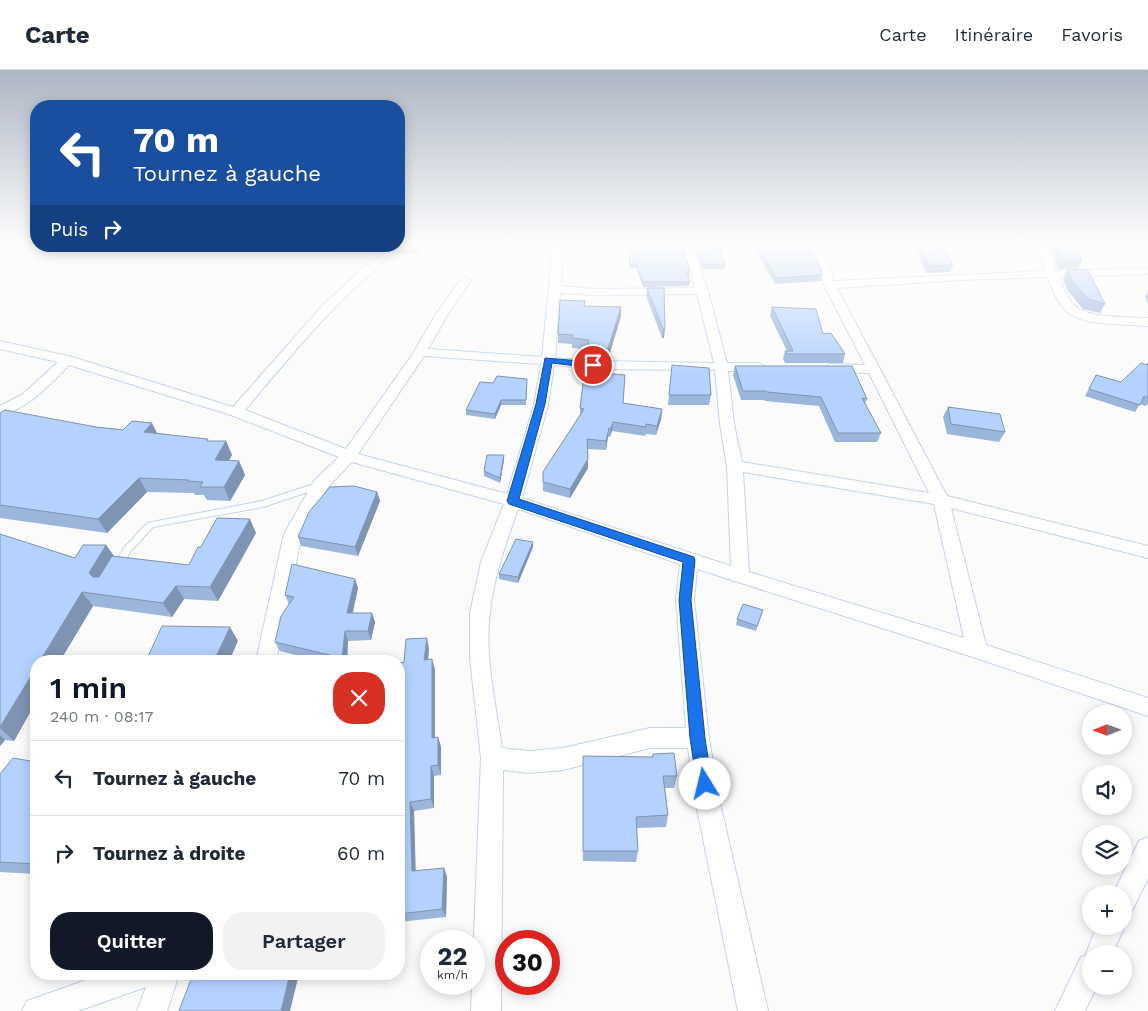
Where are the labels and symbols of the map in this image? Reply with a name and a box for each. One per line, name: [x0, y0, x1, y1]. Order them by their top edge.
pin: [572, 344, 614, 386]
north arrow: [1082, 705, 1132, 755]
position arrow: [678, 757, 730, 809]
speed limit sign: 30: [495, 930, 560, 995]

